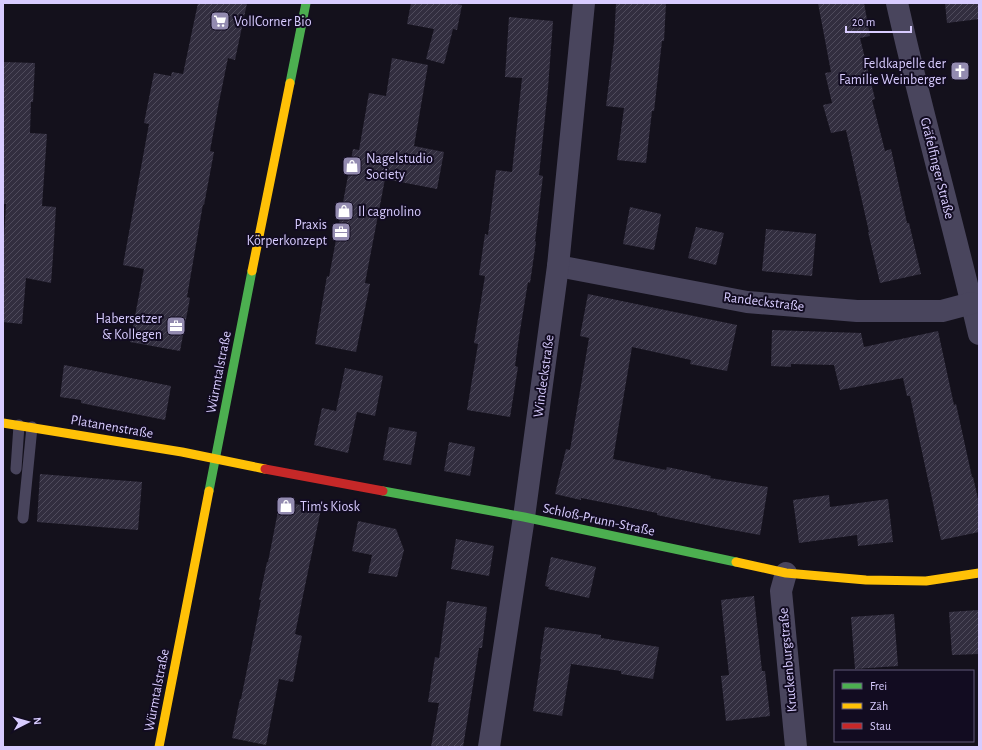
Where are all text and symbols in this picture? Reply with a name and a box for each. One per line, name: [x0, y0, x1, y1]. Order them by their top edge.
scale bar: [846, 8, 911, 34]
supermarket icon: VollCorner Bio: [209, 10, 231, 32]
place label: VollCorner Bio: [234, 15, 312, 29]
text: 20 m: [852, 16, 875, 28]
place label: Feldkapelle der Familie Weinberger: [839, 57, 946, 87]
church icon: Feldkapelle der Familie Weinberger: [949, 60, 971, 82]
street label: Gräfelfinger Straße: [918, 116, 956, 220]
place label: Nagelstudio Society: [366, 152, 433, 182]
shop icon: Nagelstudio Society: [341, 155, 363, 177]
shop icon: Il cagnolino: [333, 200, 355, 222]
place label: Il cagnolino: [358, 205, 421, 219]
place label: Praxis Körperkonzept: [247, 218, 328, 248]
office icon: Praxis Körperkonzept: [330, 221, 352, 243]
street label: Randeckstraße: [723, 290, 805, 314]
place label: Habersetzer & Kollegen: [95, 312, 162, 342]
office icon: Habersetzer & Kollegen: [165, 315, 187, 337]
street label: Würmtalstraße: [204, 330, 234, 415]
street label: Windeckstraße: [531, 334, 557, 418]
street label: Platanenstraße: [69, 413, 154, 441]
shop icon: Tim's Kiosk: [275, 495, 297, 517]
place label: Tim's Kiosk: [300, 500, 360, 514]
street label: Schloß-Prunn-Straße: [541, 501, 656, 539]
street label: Kruckenburgstraße: [776, 607, 800, 713]
street label: Würmtalstraße: [142, 648, 172, 733]
legend: [834, 670, 974, 742]
text: Frei: [870, 680, 887, 692]
text: Zäh: [870, 700, 888, 712]
north arrow: [8, 702, 48, 742]
text: N: [32, 717, 43, 725]
text: Stau: [870, 720, 891, 732]

